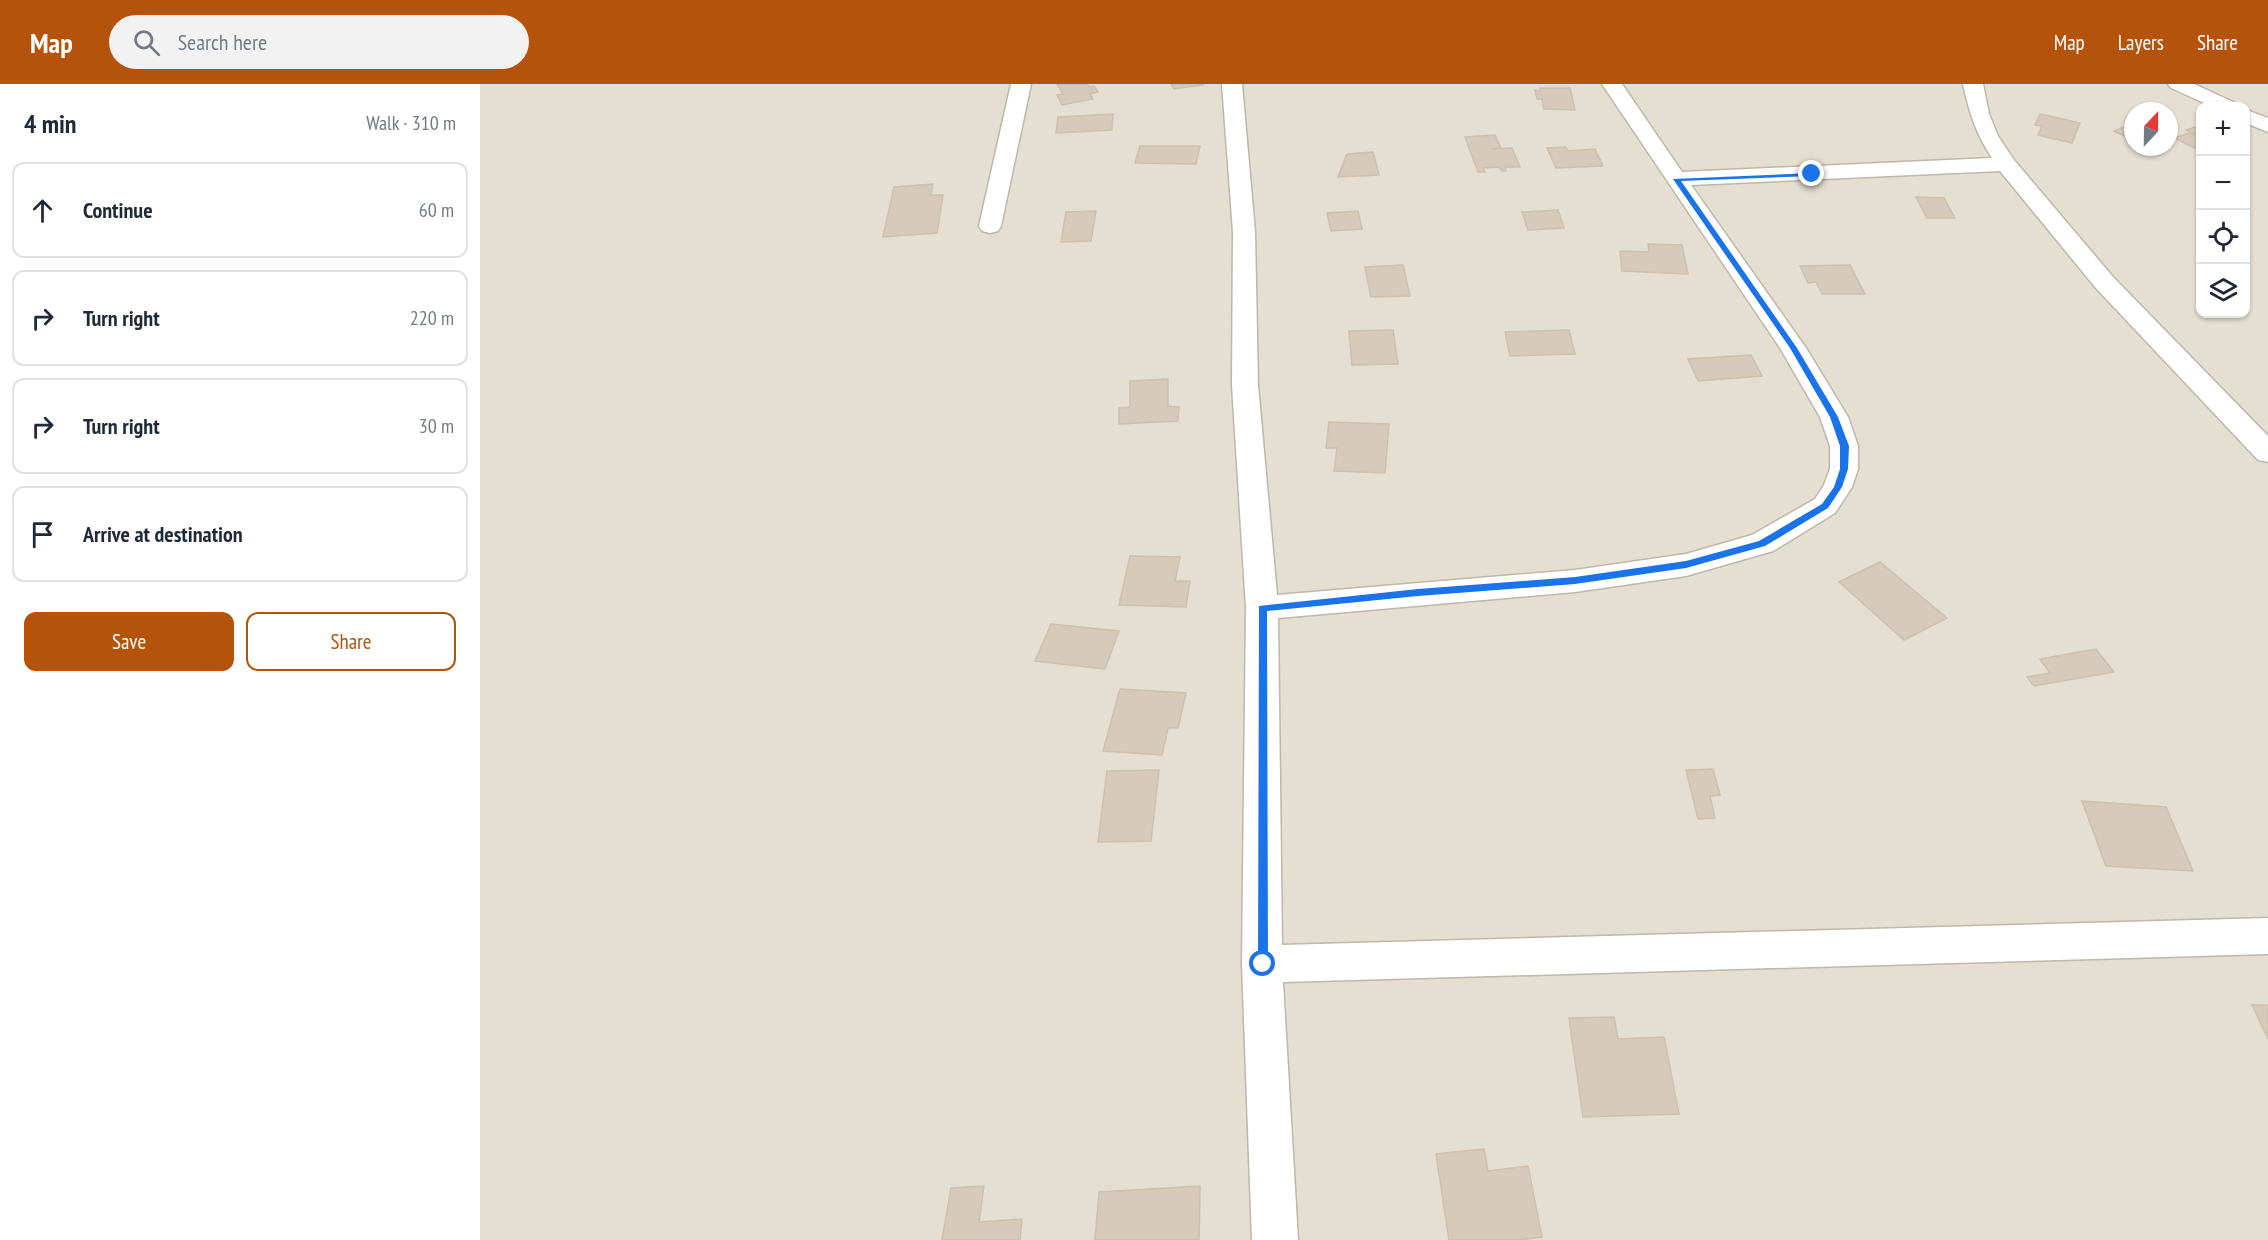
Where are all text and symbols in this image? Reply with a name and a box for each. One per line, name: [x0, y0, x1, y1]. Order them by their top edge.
search box: [109, 15, 529, 69]
text: Map: [30, 24, 73, 61]
icon: search: [130, 26, 163, 59]
text: Search here: [178, 28, 267, 56]
text: Map: [2054, 29, 2085, 56]
text: Layers: [2118, 29, 2164, 56]
text: Share: [2197, 29, 2238, 56]
north arrow: [2124, 102, 2178, 156]
map controls: [2196, 102, 2250, 318]
button: +: [2196, 102, 2250, 156]
text: 4 min: [24, 107, 77, 140]
text: Walk · 310 m: [366, 110, 456, 136]
button: −: [2196, 156, 2250, 210]
route end: [1798, 160, 1824, 186]
icon: ahead: [26, 194, 59, 227]
text: Continue: [83, 196, 153, 224]
text: 60 m: [419, 197, 454, 223]
button: locate: [2196, 210, 2250, 264]
button: layers: [2196, 264, 2250, 318]
icon: right: [26, 302, 59, 335]
text: Turn right: [83, 304, 160, 332]
text: 220 m: [410, 305, 454, 331]
icon: right: [26, 410, 59, 443]
text: Turn right: [83, 412, 160, 440]
text: 30 m: [419, 413, 454, 439]
icon: arrive: [26, 518, 59, 551]
text: Arrive at destination: [83, 520, 243, 548]
button: Save: [24, 612, 234, 671]
button: Share: [246, 612, 456, 671]
route start: [1249, 950, 1275, 976]

